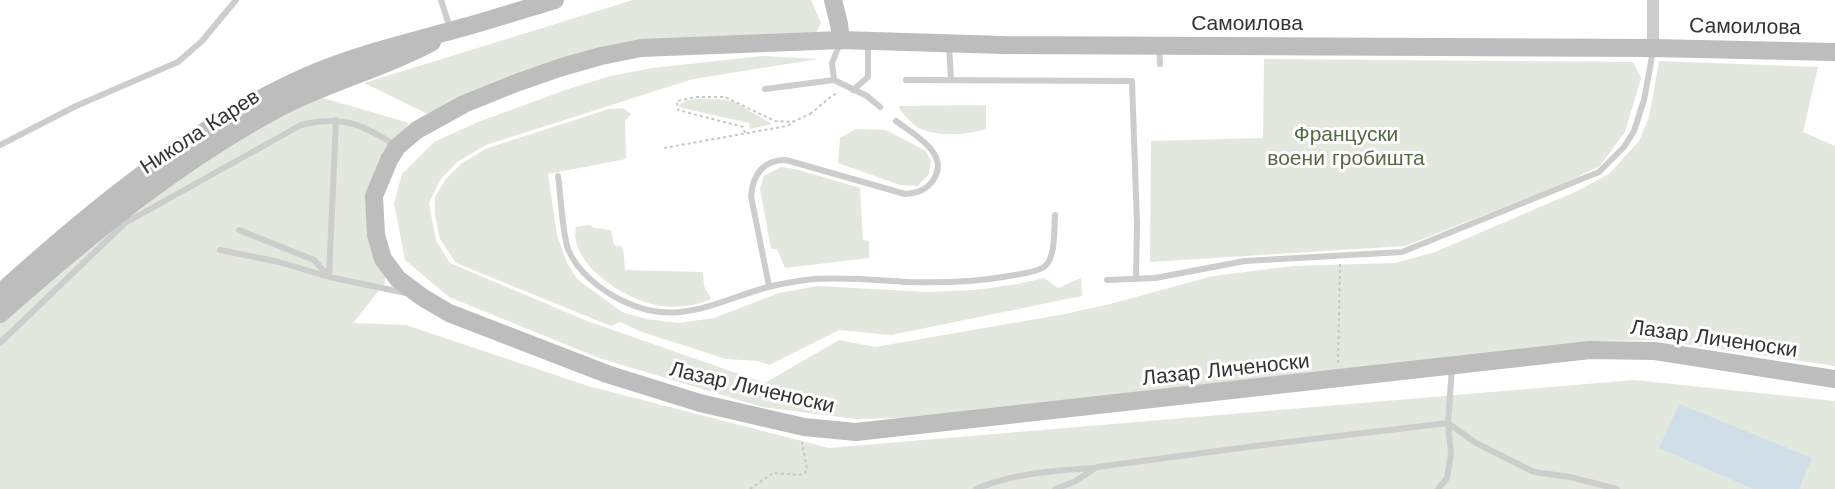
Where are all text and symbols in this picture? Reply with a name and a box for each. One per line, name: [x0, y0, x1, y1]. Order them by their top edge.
street label: Самоилова: [1191, 11, 1303, 37]
street label: Самоилова: [1689, 13, 1801, 41]
street label: Никола Карев: [136, 84, 264, 180]
park label: Француски воени гробишта: [1267, 122, 1425, 172]
street label: Лазар Личеноски: [1629, 315, 1799, 363]
street label: Лазар Личеноски: [1141, 349, 1311, 391]
street label: Лазар Личеноски: [667, 357, 837, 419]

